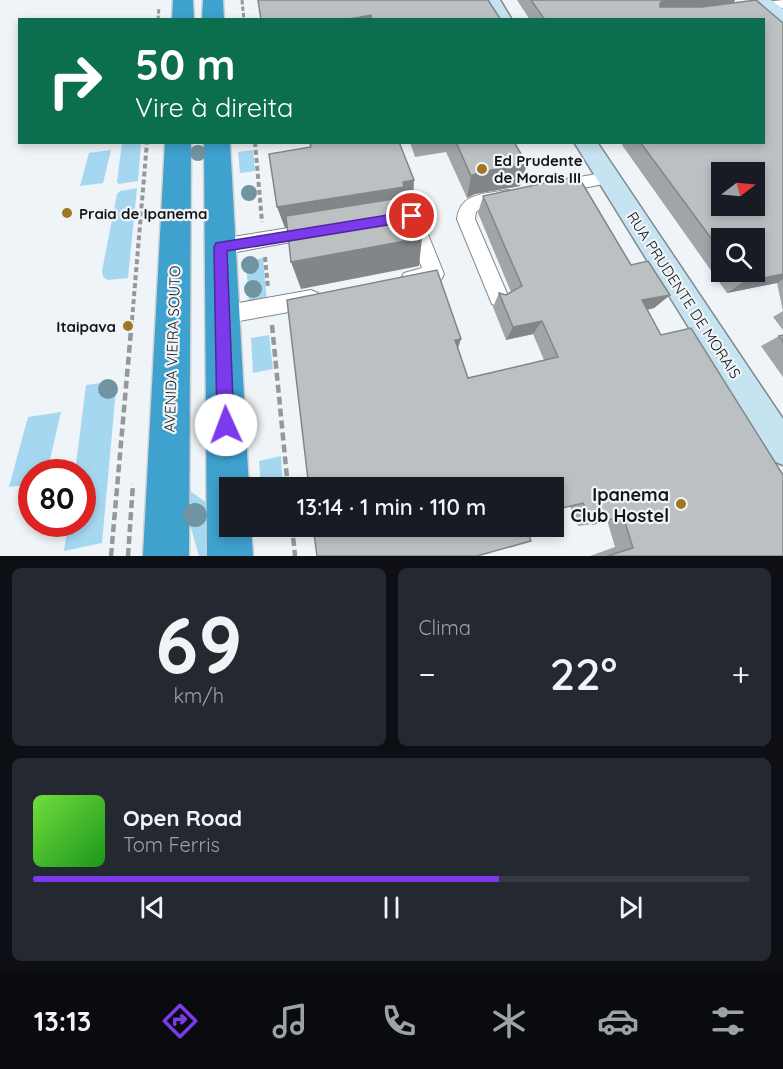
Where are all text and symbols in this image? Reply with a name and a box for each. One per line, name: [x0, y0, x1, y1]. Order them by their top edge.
text: 50 m: [135, 38, 235, 91]
icon: right: [36, 42, 114, 120]
text: Vire à direita: [135, 90, 293, 124]
place label: Ed Prudente de Morais III: [494, 151, 583, 187]
marker: Ed Prudente de Morais III: [475, 162, 489, 176]
north arrow: [711, 162, 765, 216]
map controls: [711, 162, 765, 282]
pin: [386, 190, 437, 241]
icon: arrive: [395, 199, 428, 232]
place label: Praia de Ipanema: [79, 204, 207, 223]
marker: Praia de Ipanema: [60, 206, 74, 220]
street label: RUA PRUDENTE DE MORAIS: [623, 208, 745, 382]
button: search: [711, 228, 765, 282]
street label: AVENIDA VIEIRA SOUTO: [160, 265, 184, 433]
place label: Itaipava: [56, 317, 116, 336]
marker: Itaipava: [121, 319, 135, 333]
position arrow: [194, 393, 258, 457]
speed limit sign: 80: [18, 459, 96, 537]
place label: Ipanema Club Hostel: [570, 483, 669, 527]
text: 13:14 · 1 min · 110 m: [297, 493, 486, 521]
marker: Ipanema Club Hostel: [674, 497, 688, 511]
text: 69: [155, 595, 242, 693]
text: Clima: [419, 615, 471, 640]
text: 22°: [550, 645, 617, 701]
text: −: [419, 653, 436, 694]
text: +: [731, 653, 750, 694]
text: km/h: [173, 683, 224, 708]
text: Open Road: [123, 804, 242, 832]
text: Tom Ferris: [123, 832, 220, 857]
icon: previous: [136, 891, 169, 924]
icon: pause: [375, 891, 408, 924]
icon: next: [614, 891, 647, 924]
icon: directions: [159, 1000, 201, 1042]
icon: music: [269, 1000, 311, 1042]
icon: phone: [378, 1000, 420, 1042]
icon: climate: [488, 1000, 530, 1042]
icon: car: [597, 1000, 639, 1042]
icon: filters: [707, 1000, 749, 1042]
text: 13:13: [34, 1004, 91, 1038]

